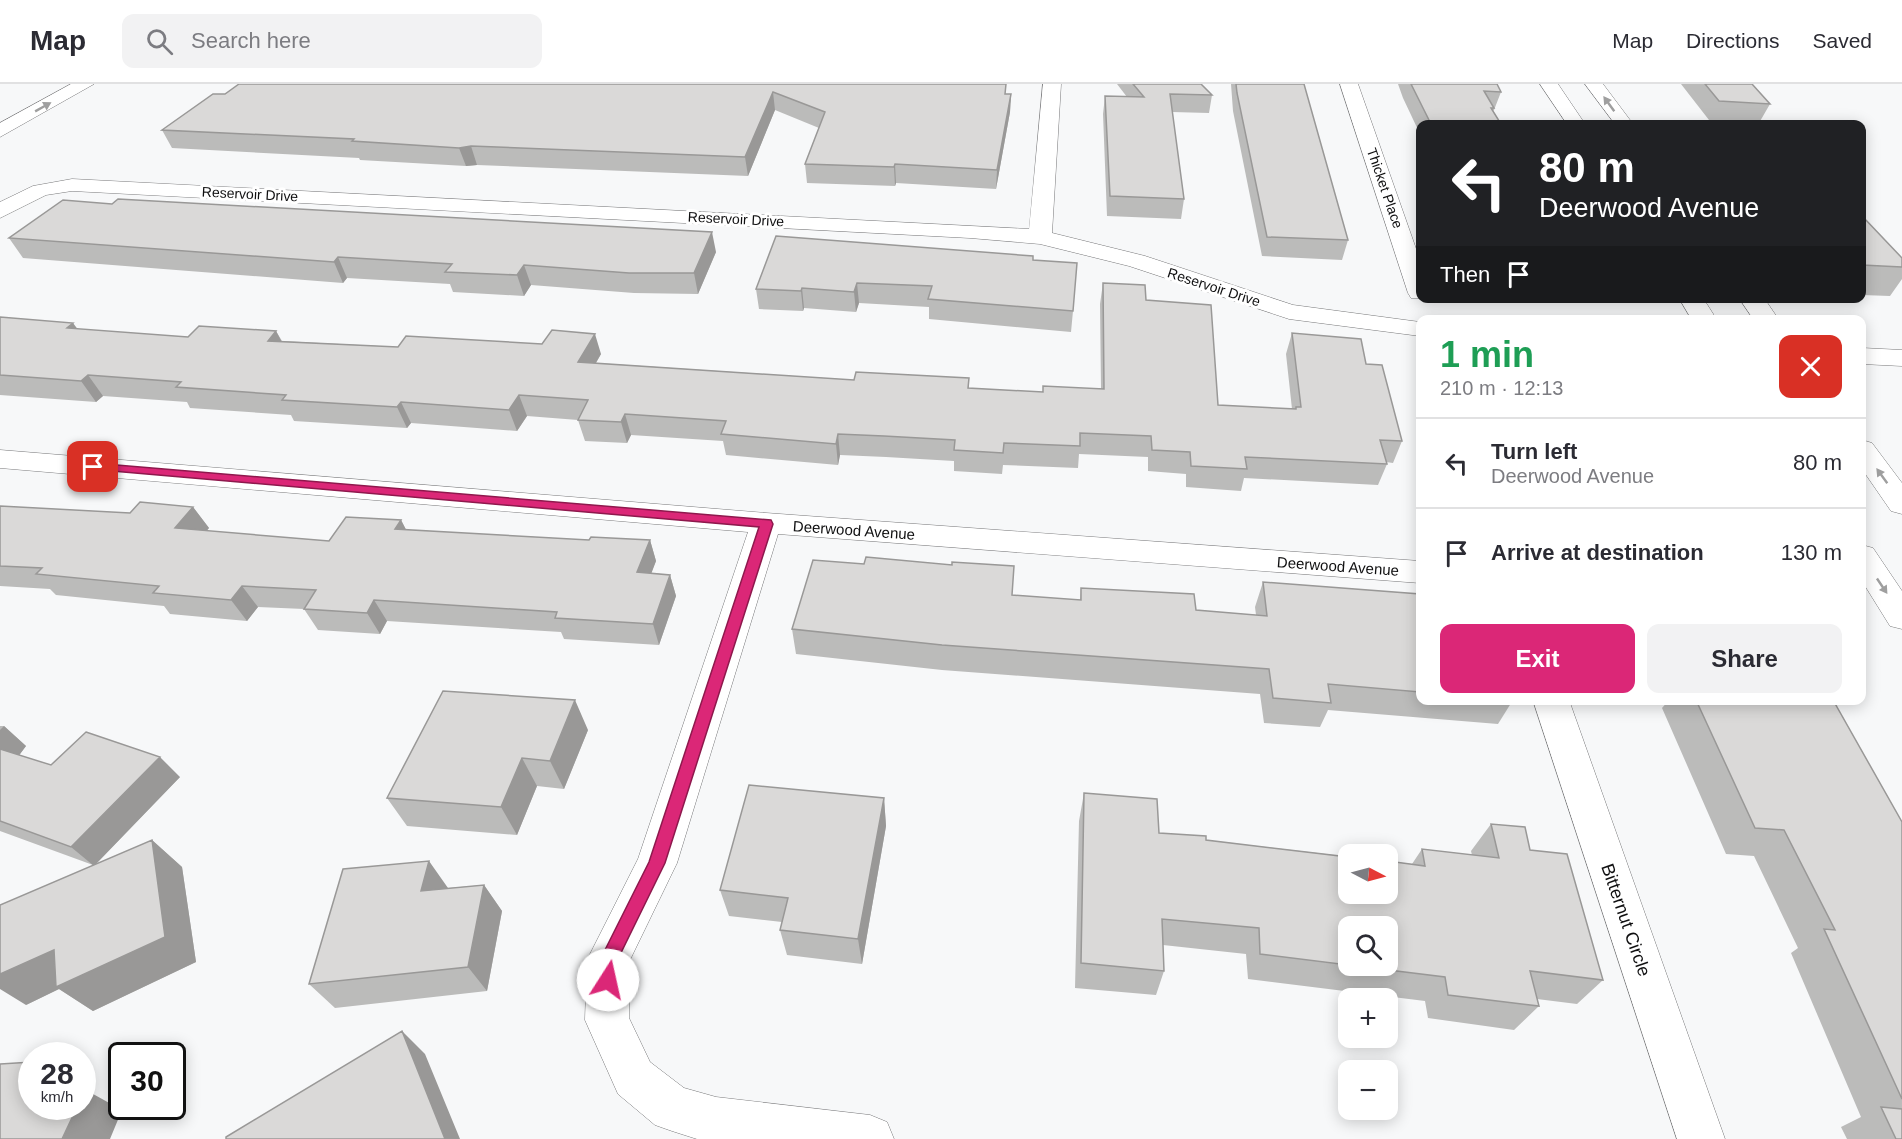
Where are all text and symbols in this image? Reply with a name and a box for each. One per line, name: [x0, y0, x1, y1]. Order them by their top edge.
search box: [122, 14, 542, 68]
text: Map: [30, 25, 86, 56]
icon: search: [143, 25, 176, 58]
text: Search here: [191, 28, 311, 53]
text: Map: [1612, 29, 1653, 52]
text: Directions: [1686, 29, 1779, 52]
text: Saved: [1812, 29, 1872, 52]
one-way arrow: [1603, 97, 1615, 113]
one-way arrow: [34, 102, 51, 112]
icon: left: [1440, 144, 1518, 222]
text: 80 m: [1539, 144, 1635, 191]
street label: Thicket Place: [1364, 146, 1406, 231]
street label: Reservoir Drive: [201, 183, 299, 205]
text: Deerwood Avenue: [1539, 193, 1759, 223]
street label: Reservoir Drive: [687, 208, 785, 230]
icon: arrive: [1502, 258, 1535, 291]
text: Then: [1440, 262, 1490, 287]
street label: Reservoir Drive: [1166, 264, 1263, 310]
text: 1 min: [1440, 334, 1534, 375]
button: close: [1779, 335, 1842, 398]
text: 210 m · 12:13: [1440, 377, 1563, 399]
text: Turn left: [1491, 439, 1577, 464]
pin: [67, 441, 118, 492]
icon: left: [1440, 447, 1473, 480]
icon: arrive: [76, 450, 109, 483]
text: 80 m: [1793, 450, 1842, 475]
text: Deerwood Avenue: [1491, 465, 1654, 487]
one-way arrow: [1876, 469, 1888, 485]
street label: Deerwood Avenue: [792, 517, 916, 543]
icon: arrive: [1440, 537, 1473, 570]
text: Arrive at destination: [1491, 540, 1704, 565]
text: 130 m: [1781, 540, 1842, 565]
street label: Deerwood Avenue: [1276, 553, 1400, 579]
one-way arrow: [1876, 578, 1887, 594]
button: Exit: [1440, 624, 1635, 693]
button: Share: [1647, 624, 1842, 693]
north arrow: [1338, 844, 1398, 904]
map controls: [1338, 844, 1398, 1120]
street label: Bitternut Circle: [1597, 861, 1655, 979]
button: search: [1338, 916, 1398, 976]
position arrow: [576, 948, 640, 1012]
button: +: [1338, 988, 1398, 1048]
speed limit sign: 30: [108, 1042, 186, 1120]
text: 28: [40, 1057, 74, 1090]
button: −: [1338, 1060, 1398, 1120]
text: km/h: [41, 1088, 73, 1105]

